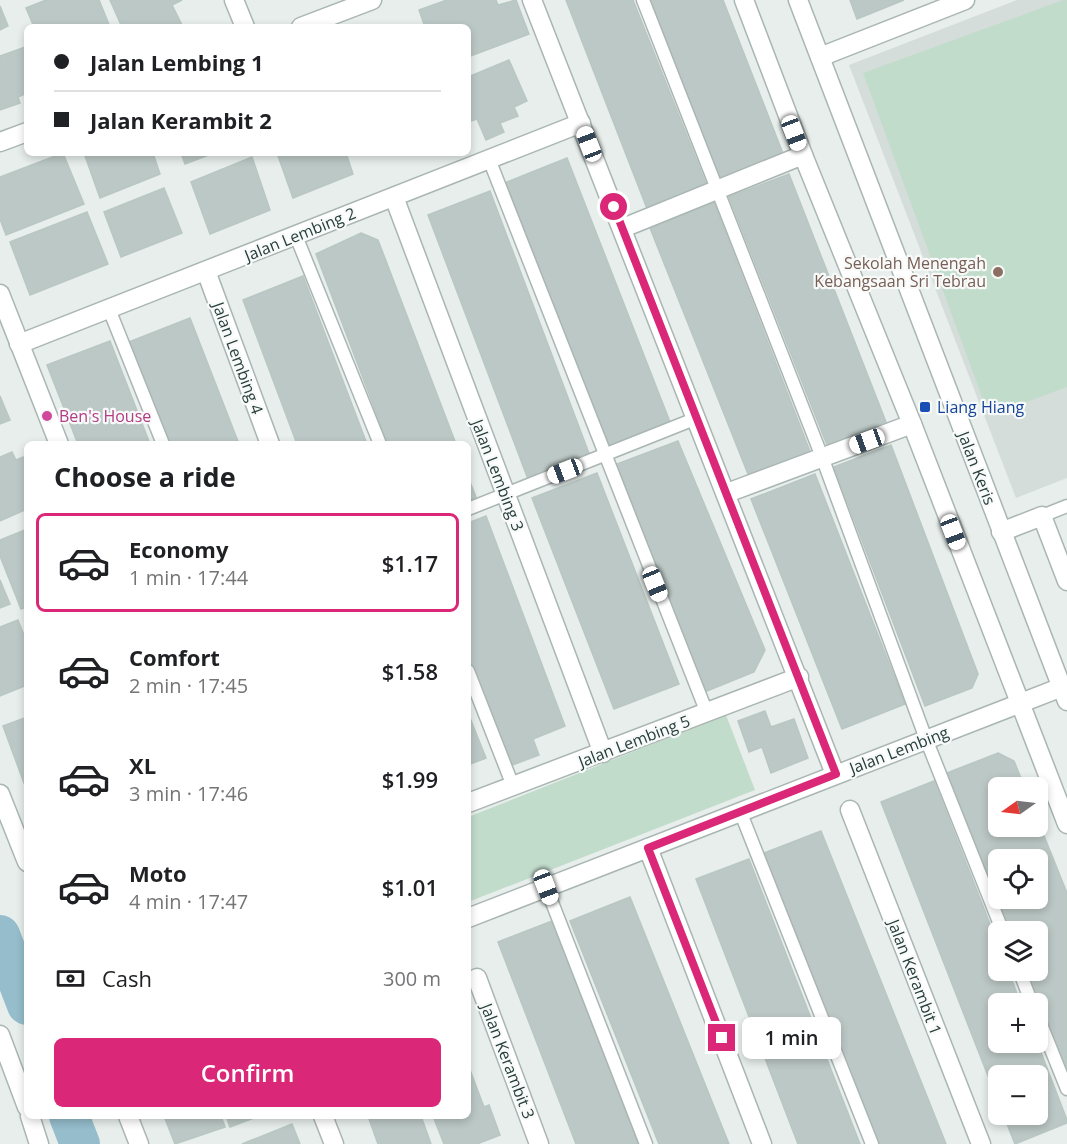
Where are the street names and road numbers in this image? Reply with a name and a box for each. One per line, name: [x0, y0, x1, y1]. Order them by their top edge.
street label: Jalan Lembing 2: [239, 202, 359, 267]
street label: Jalan Lembing 4: [207, 297, 268, 417]
street label: Jalan Lembing 3: [466, 414, 529, 534]
street label: Jalan Keris: [952, 426, 1001, 508]
street label: Jalan Lembing 5: [573, 710, 693, 773]
street label: Jalan Lembing: [844, 721, 952, 780]
street label: Jalan Kerambit 1: [882, 914, 947, 1038]
street label: Jalan Kerambit 3: [475, 998, 540, 1122]

